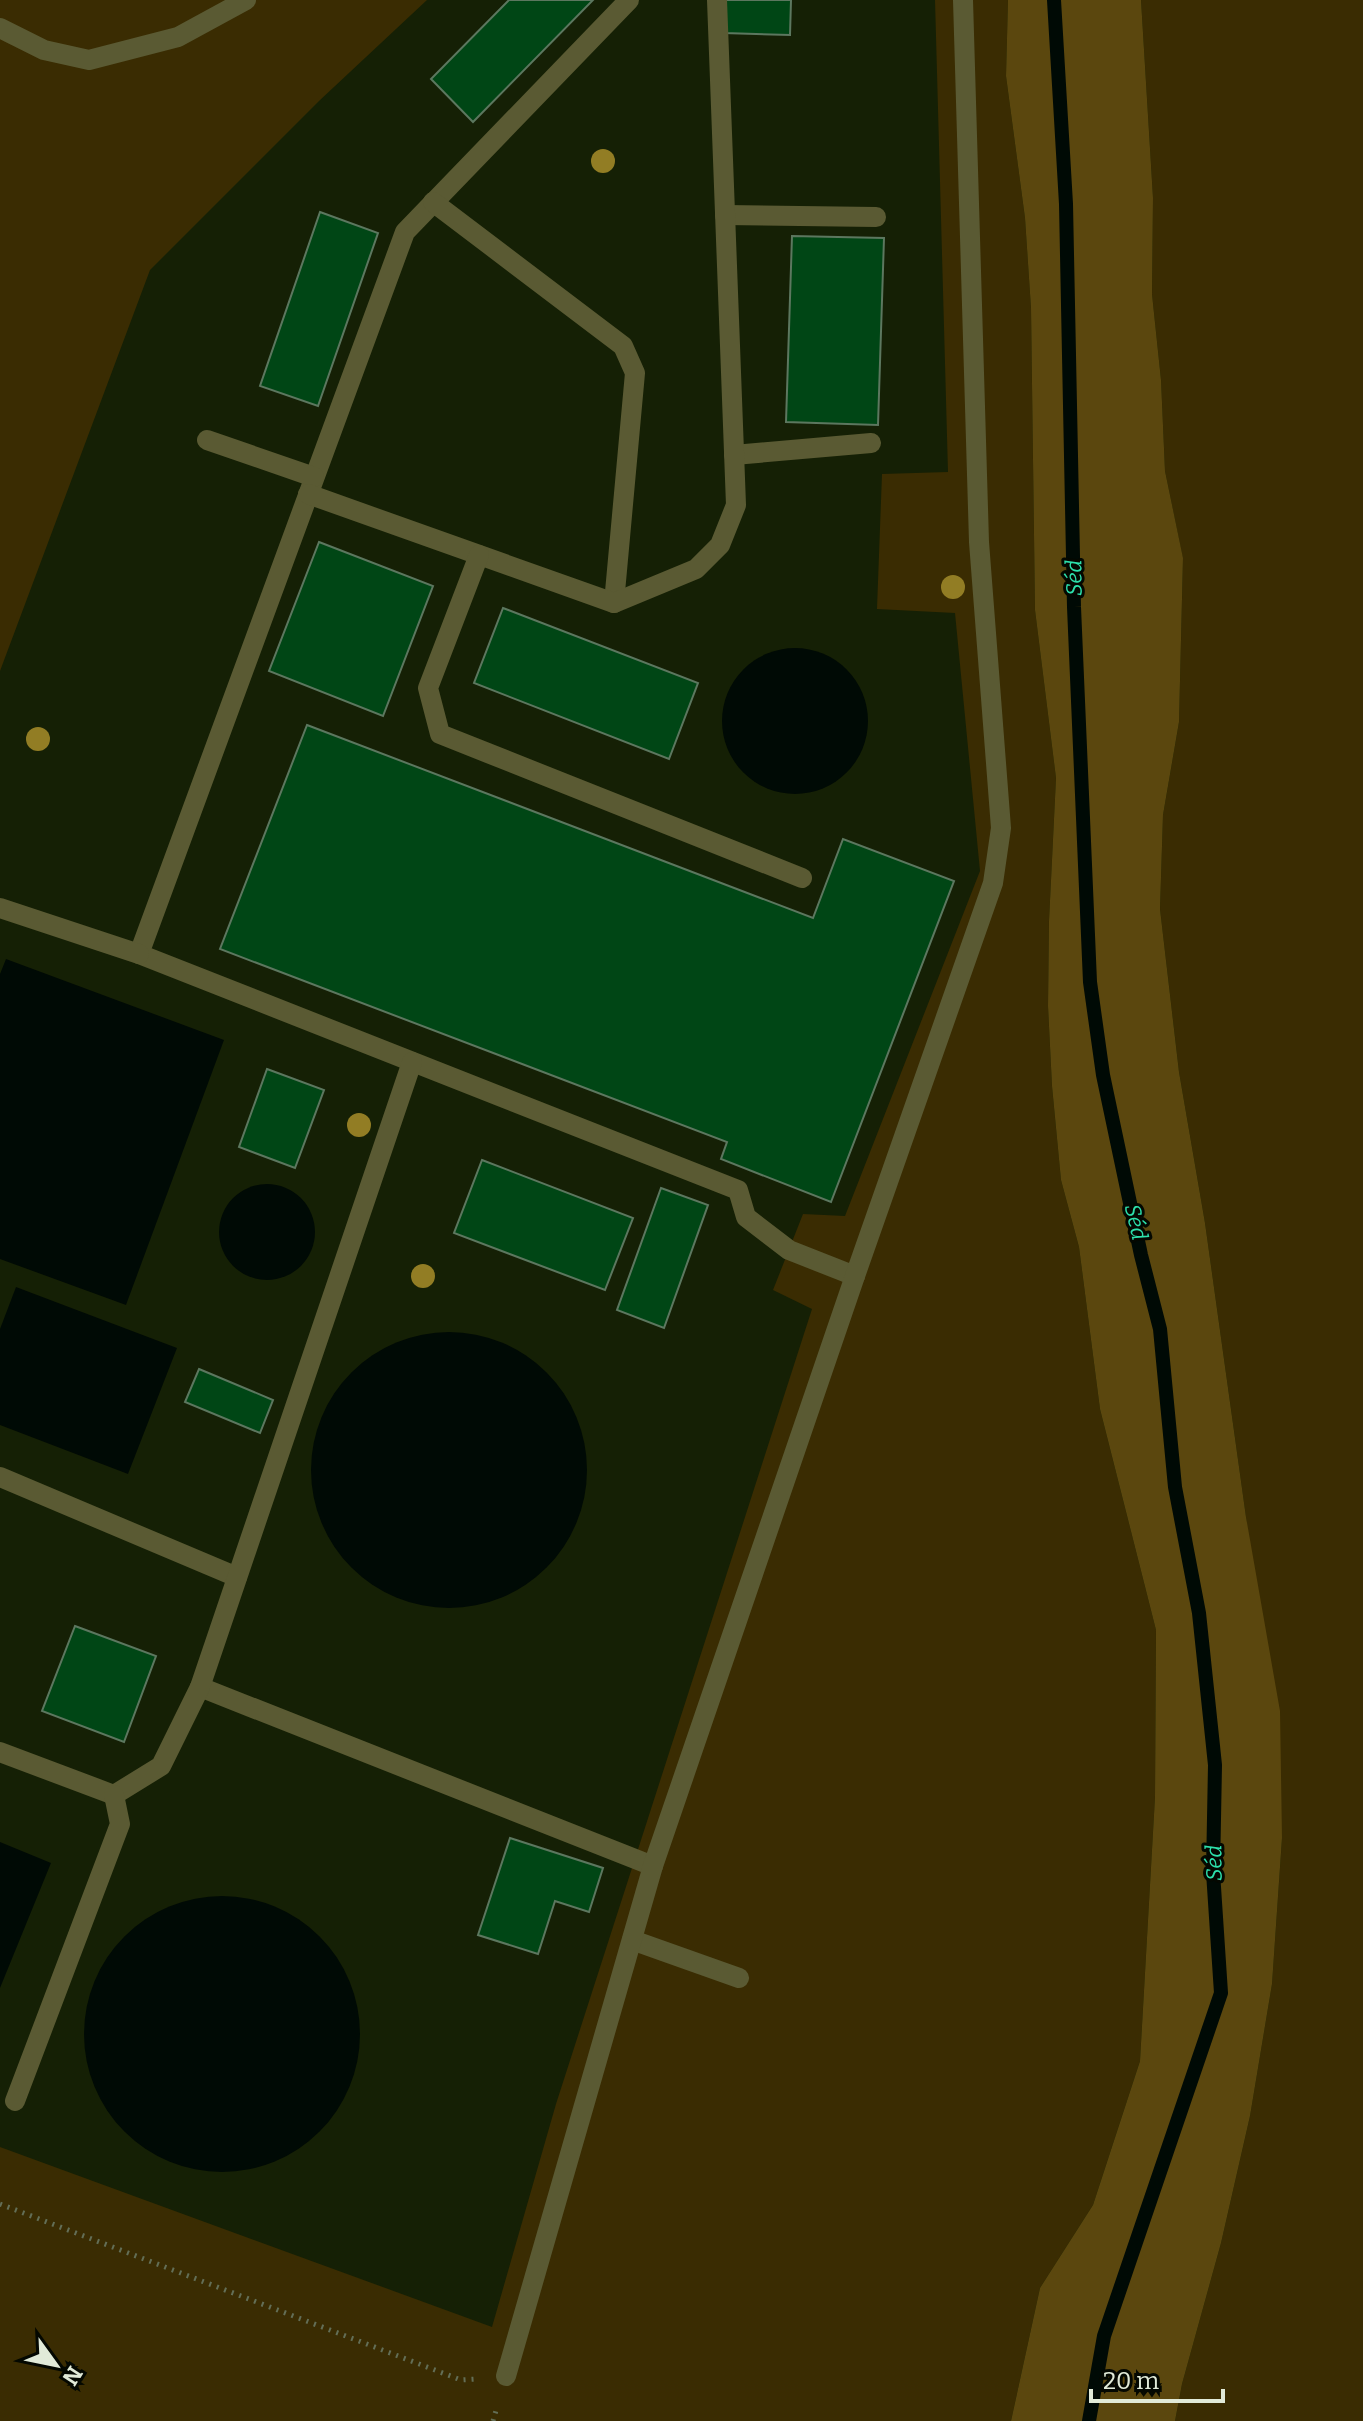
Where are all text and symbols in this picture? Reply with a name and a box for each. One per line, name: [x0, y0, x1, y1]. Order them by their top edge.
water label: Séd: [1060, 559, 1088, 596]
water label: Séd: [1119, 1201, 1153, 1243]
water label: Séd: [1200, 1844, 1228, 1881]
north arrow: [16, 2325, 96, 2405]
scale bar: [1091, 2353, 1223, 2403]
text: N: [56, 2361, 88, 2390]
text: 20 m: [1103, 2367, 1159, 2395]

